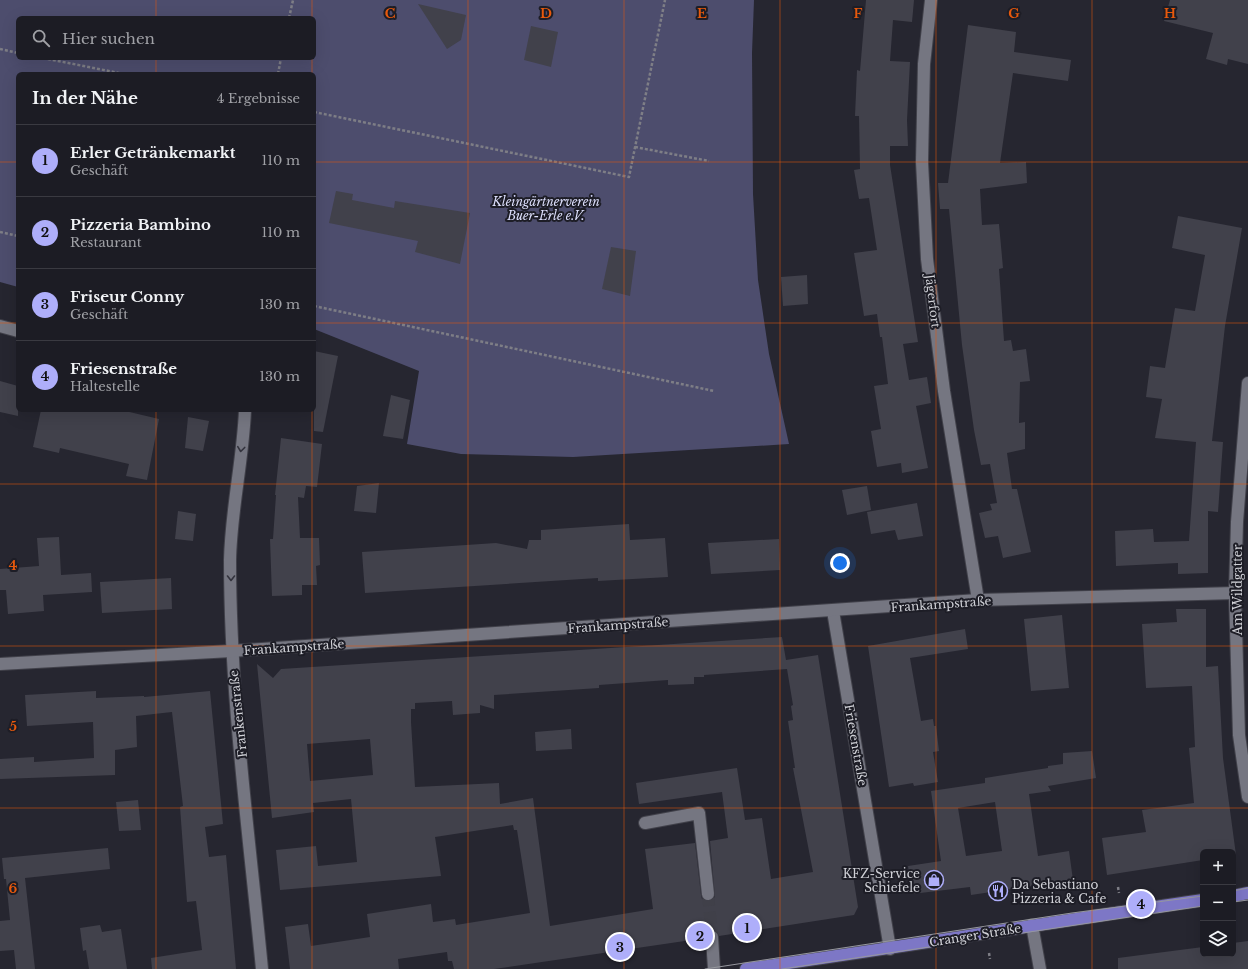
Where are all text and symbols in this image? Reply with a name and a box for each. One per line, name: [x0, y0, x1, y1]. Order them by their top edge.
text: C: [385, 5, 396, 22]
text: D: [540, 5, 552, 22]
text: E: [697, 5, 707, 22]
text: F: [854, 5, 863, 22]
text: G: [1008, 5, 1020, 22]
text: H: [1164, 5, 1176, 22]
search box: [16, 16, 316, 60]
icon: search: [30, 27, 52, 49]
text: Hier suchen: [62, 29, 155, 48]
text: In der Nähe: [32, 88, 138, 109]
text: 4 Ergebnisse: [217, 90, 300, 107]
text: Erler Getränkemarkt: [70, 143, 236, 162]
text: 1: [42, 152, 48, 169]
text: 110 m: [261, 152, 300, 169]
text: Geschäft: [70, 162, 128, 179]
park label: Kleingärtnerverein Buer-Erle e.V.: [491, 194, 600, 223]
text: Pizzeria Bambino: [70, 215, 211, 234]
text: 2: [41, 224, 49, 241]
text: 110 m: [261, 224, 300, 241]
text: Restaurant: [70, 234, 142, 251]
street label: Jägerfort: [922, 271, 944, 329]
text: Friseur Conny: [70, 287, 184, 306]
text: 3: [41, 296, 49, 313]
text: 130 m: [259, 296, 300, 313]
text: Geschäft: [70, 306, 128, 323]
text: Friesenstraße: [70, 359, 177, 378]
text: 4: [41, 368, 49, 385]
text: 130 m: [259, 368, 300, 385]
text: Haltestelle: [70, 378, 140, 395]
one-way arrow: [237, 446, 246, 452]
street label: Am Wildgatter: [1230, 544, 1245, 636]
your location: [830, 553, 850, 573]
text: 4: [9, 557, 18, 574]
one-way arrow: [226, 575, 235, 581]
street label: Frankampstraße: [890, 593, 992, 615]
street label: Frankampstraße: [567, 614, 669, 636]
street label: Frankampstraße: [243, 636, 345, 658]
street label: Frankenstraße: [226, 669, 250, 759]
street label: Friesenstraße: [841, 703, 871, 787]
text: 5: [9, 718, 17, 735]
map controls: [1200, 849, 1236, 957]
button: +: [1200, 849, 1236, 885]
place label: KFZ-Service Schiefele: [843, 866, 920, 895]
shop icon: KFZ-Service Schiefele: [923, 869, 945, 891]
place label: Da Sebastiano Pizzeria & Cafe: [1012, 877, 1106, 906]
text: 6: [9, 880, 18, 897]
restaurant icon: Da Sebastiano Pizzeria & Cafe: [987, 880, 1009, 902]
button: −: [1200, 885, 1236, 921]
pin: 4: [1128, 889, 1154, 919]
pin: 1: [734, 913, 760, 943]
street label: Cranger Straße: [928, 920, 1022, 950]
pin: 2: [687, 921, 713, 951]
button: layers: [1200, 921, 1236, 957]
pin: 3: [607, 932, 633, 962]

